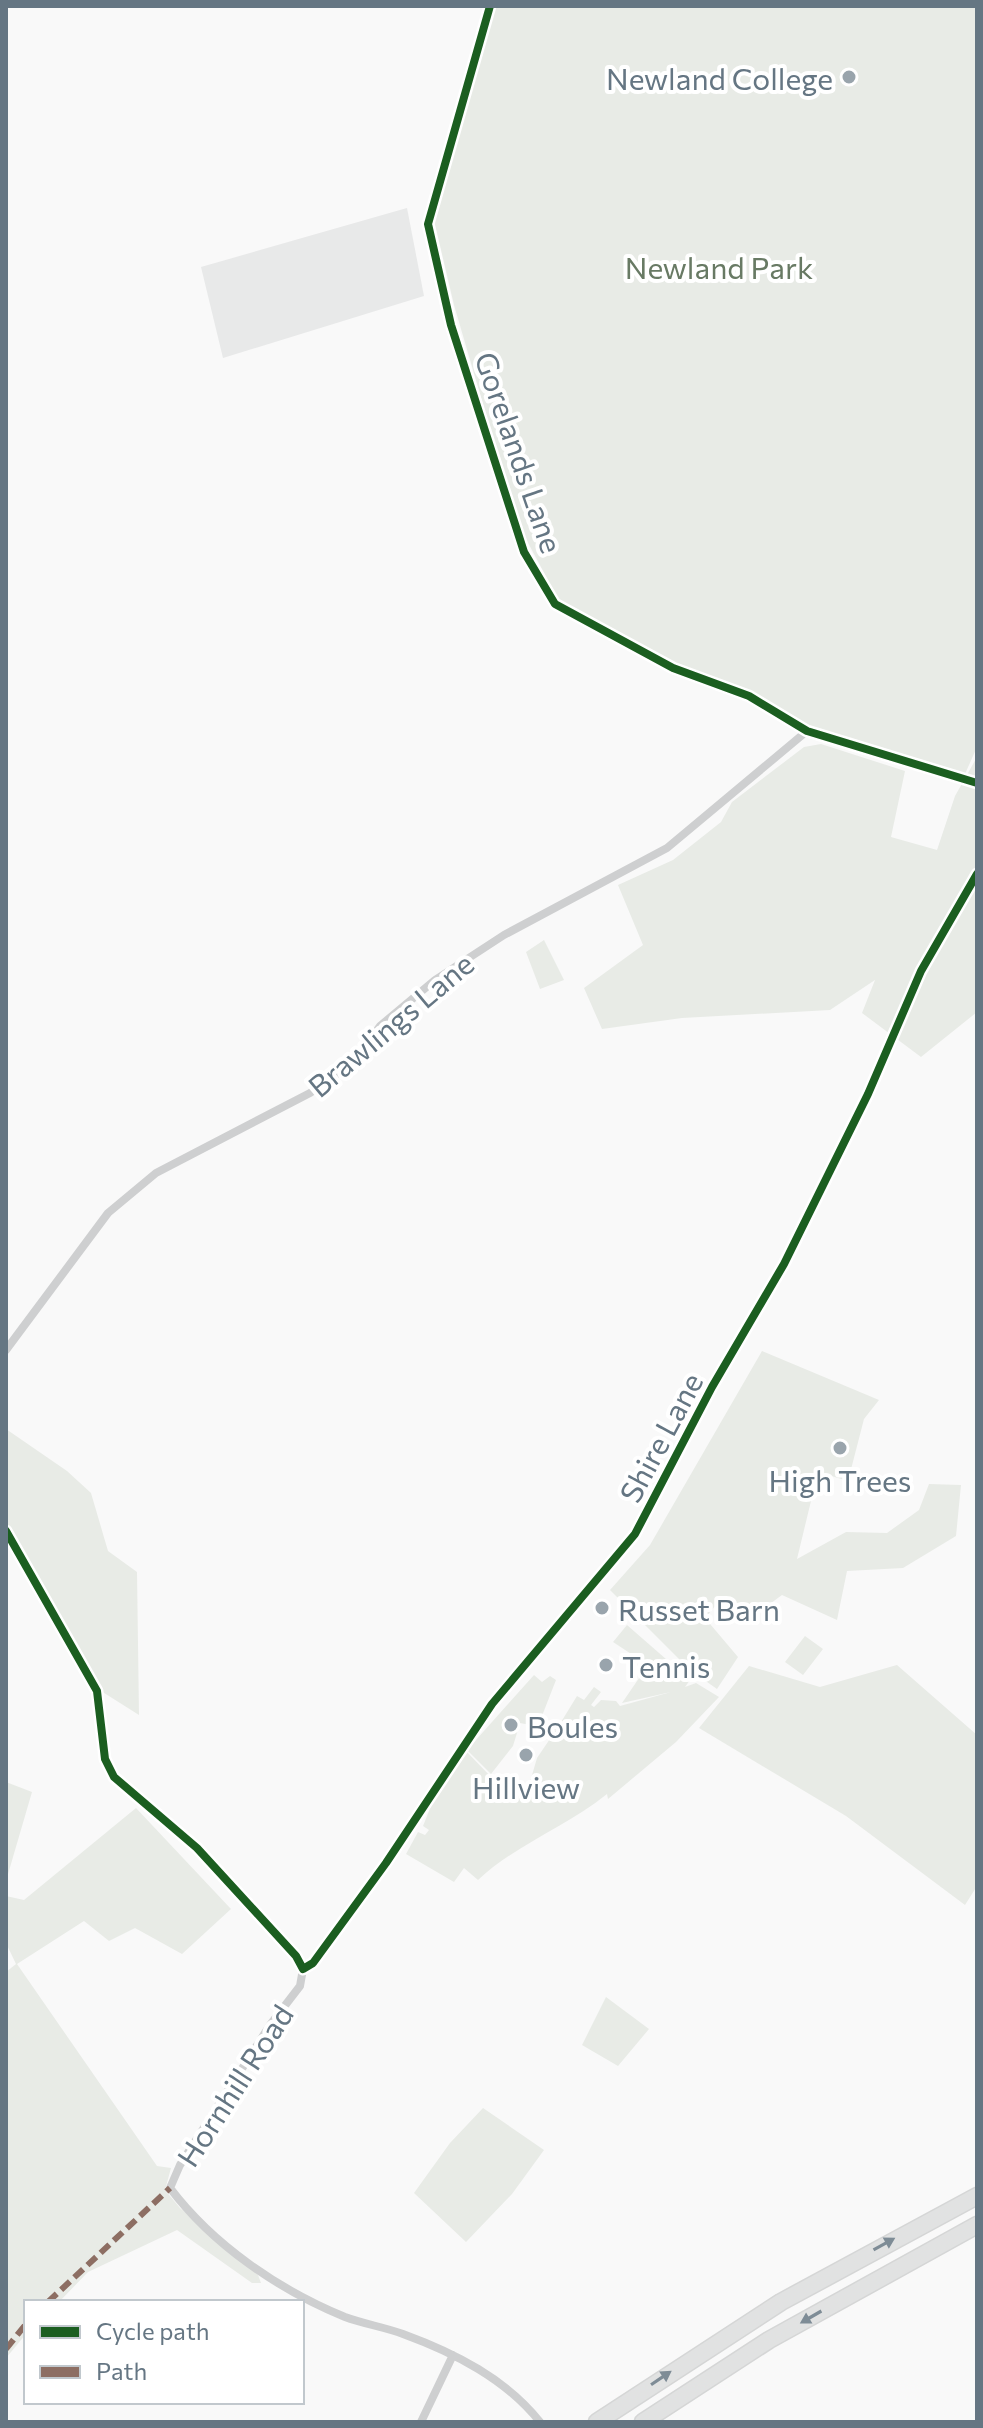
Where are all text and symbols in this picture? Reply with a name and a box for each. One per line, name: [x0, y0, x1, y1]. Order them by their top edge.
place label: Newland College: [606, 59, 833, 96]
marker: Newland College: [840, 68, 858, 86]
park label: Newland Park: [625, 248, 813, 285]
street label: Gorelands Lane: [468, 347, 572, 557]
street label: Brawlings Lane: [300, 944, 480, 1104]
street label: Shire Lane: [610, 1366, 710, 1508]
marker: High Trees: [831, 1439, 849, 1457]
place label: High Trees: [769, 1461, 911, 1498]
place label: Russet Barn: [618, 1590, 780, 1627]
marker: Russet Barn: [593, 1599, 611, 1617]
place label: Tennis: [622, 1647, 710, 1684]
marker: Tennis: [597, 1656, 615, 1674]
place label: Boules: [527, 1707, 618, 1744]
marker: Boules: [502, 1716, 520, 1734]
marker: Hillview: [517, 1746, 535, 1764]
place label: Hillview: [472, 1768, 580, 1805]
street label: Hornhill Road: [168, 1997, 300, 2173]
one-way arrow: [873, 2237, 895, 2251]
legend: [24, 2300, 304, 2404]
one-way arrow: [800, 2310, 822, 2324]
text: Cycle path: [96, 2316, 210, 2345]
text: Path: [96, 2356, 147, 2385]
one-way arrow: [651, 2371, 672, 2386]

